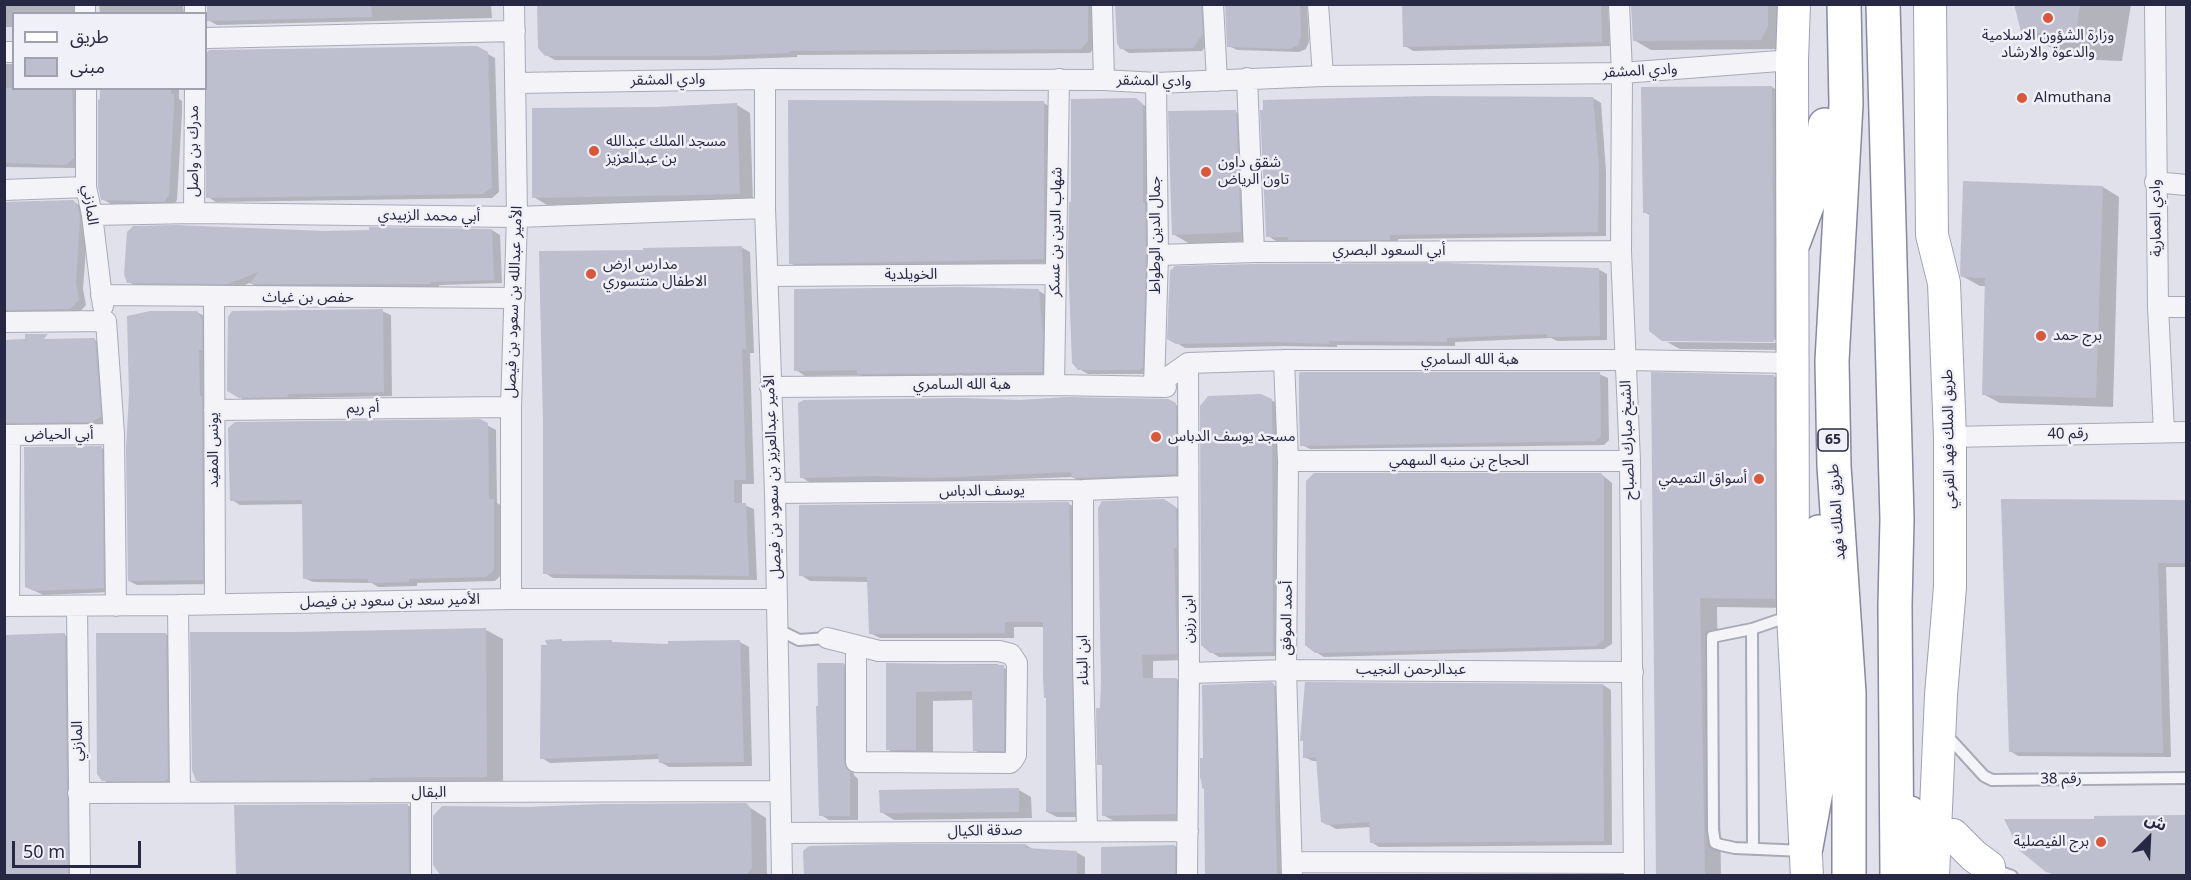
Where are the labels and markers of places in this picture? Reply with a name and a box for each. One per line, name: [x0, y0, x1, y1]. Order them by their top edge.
marker: وزارة الشؤون الاسلامية والدعوة والارشاد: [2041, 11, 2055, 25]
place label: وزارة الشؤون الاسلامية والدعوة والارشاد: [1982, 27, 2114, 62]
place label: Almuthana: [2034, 89, 2112, 107]
marker: Almuthana: [2015, 91, 2029, 105]
place label: مسجد الملك عبدالله بن عبدالعزيز: [606, 133, 726, 168]
marker: مسجد الملك عبدالله بن عبدالعزيز: [587, 144, 601, 158]
place label: شقق داون تاون الرياض: [1218, 154, 1289, 189]
marker: شقق داون تاون الرياض: [1199, 165, 1213, 179]
place label: مدارس ارض الاطفال منتسوري: [603, 256, 707, 291]
marker: مدارس ارض الاطفال منتسوري: [584, 267, 598, 281]
place label: برج حمد: [2053, 327, 2102, 345]
marker: برج حمد: [2034, 329, 2048, 343]
place label: مسجد يوسف الدباس: [1168, 428, 1296, 446]
marker: مسجد يوسف الدباس: [1149, 430, 1163, 444]
place label: أسواق التميمي: [1659, 470, 1747, 488]
marker: أسواق التميمي: [1752, 472, 1766, 486]
place label: برج الفيصلية: [2013, 833, 2089, 851]
marker: برج الفيصلية: [2094, 835, 2108, 849]

